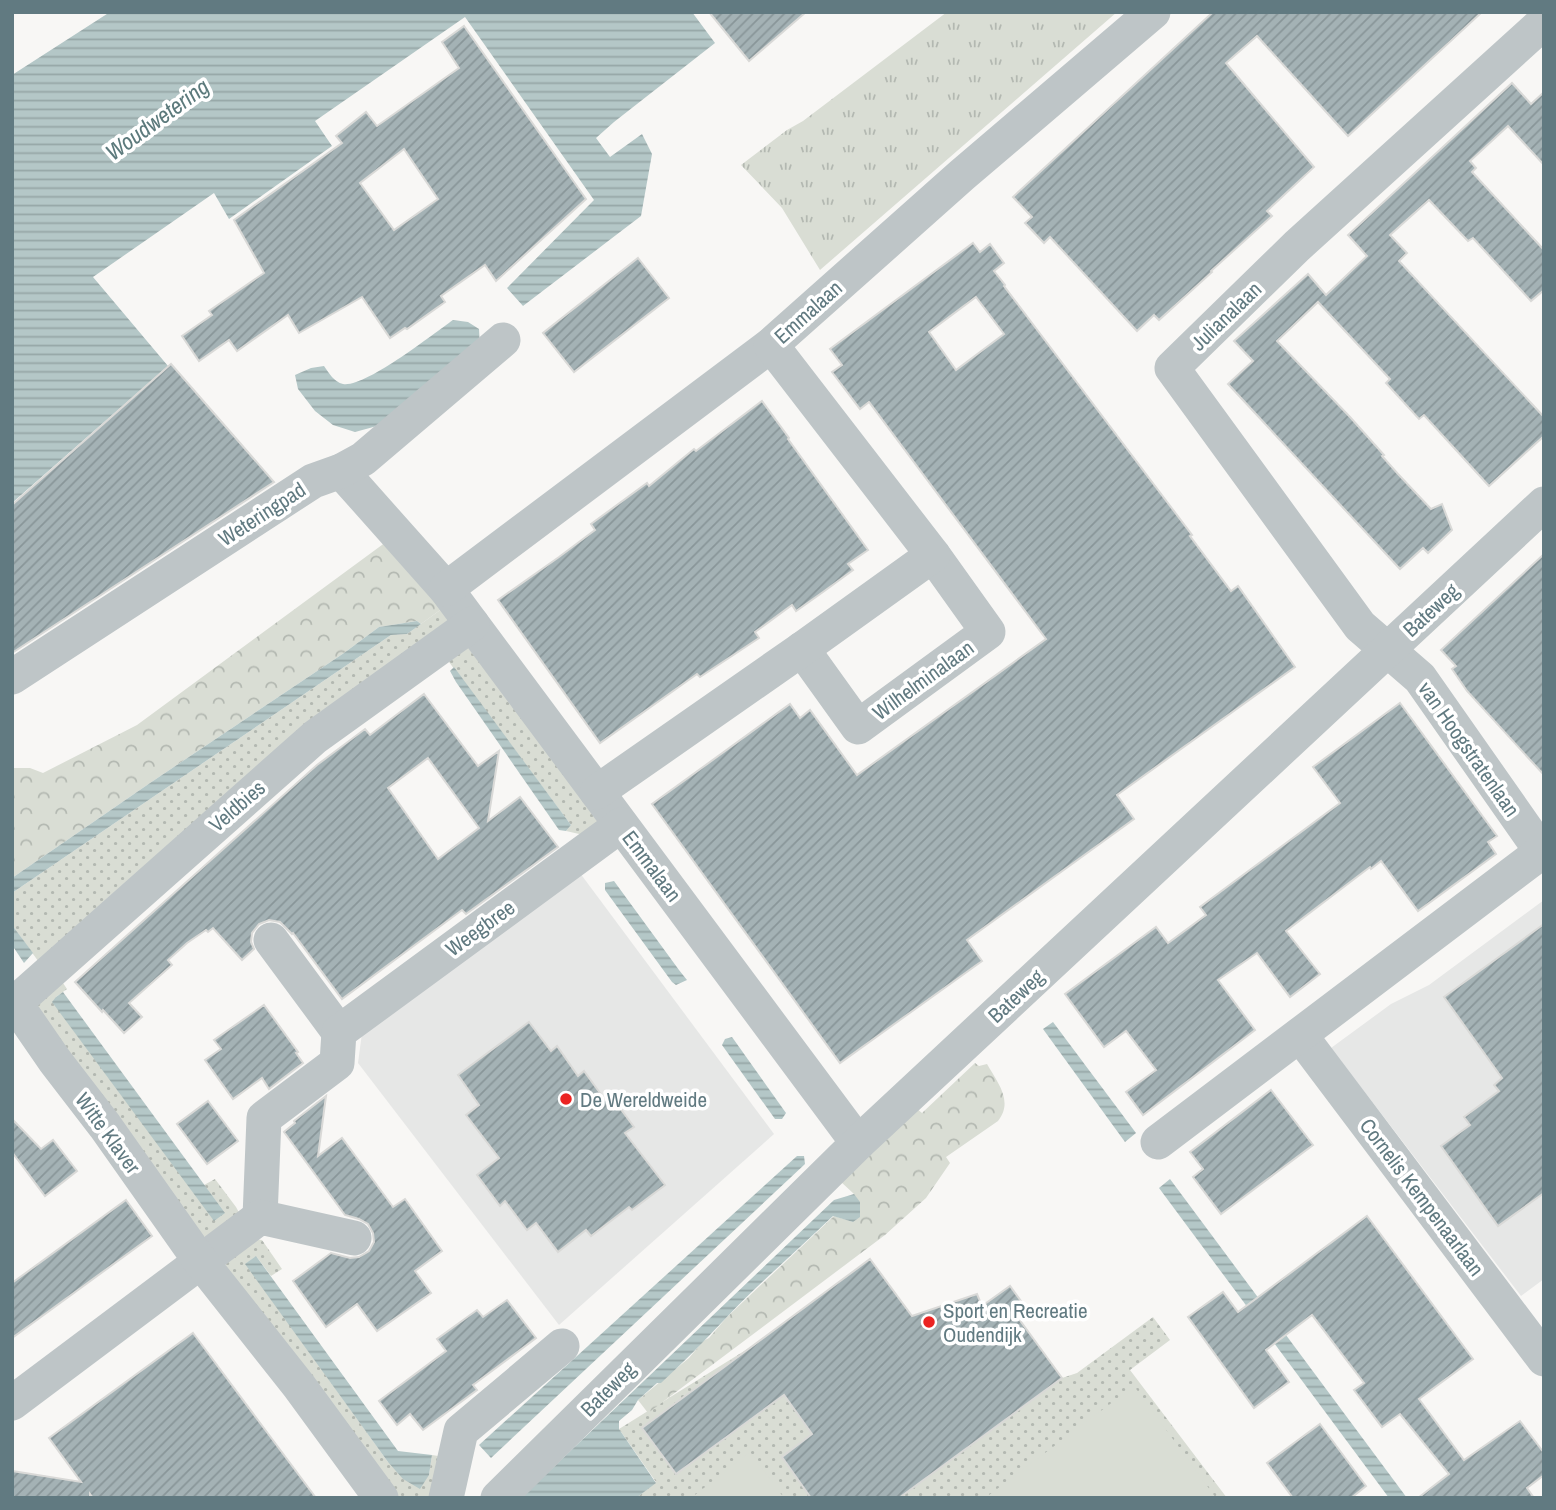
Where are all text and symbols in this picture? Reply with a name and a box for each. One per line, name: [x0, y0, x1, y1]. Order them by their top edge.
water label: Woudwetering: [99, 71, 215, 167]
street label: Emmalaan: [768, 274, 848, 350]
street label: Julianalaan: [1184, 275, 1268, 357]
street label: Weteringpad: [213, 475, 311, 553]
street label: Bateweg: [1397, 576, 1466, 643]
street label: Wilhelminalaan: [866, 633, 980, 727]
street label: van Hoogstratenlaan: [1412, 676, 1526, 822]
street label: Veldbies: [203, 773, 271, 839]
street label: Emmalaan: [616, 824, 688, 908]
street label: Weegbree: [439, 893, 521, 963]
street label: Bateweg: [982, 962, 1051, 1029]
place label: De Wereldweide: [580, 1085, 707, 1114]
street label: Witte Klaver: [69, 1087, 147, 1180]
marker: De Wereldweide: [558, 1091, 574, 1107]
street label: Cornelis Kempenaarlaan: [1353, 1112, 1491, 1282]
place label: Sport en Recreatie Oudendijk: [943, 1296, 1088, 1349]
marker: Sport en Recreatie Oudendijk: [921, 1314, 937, 1330]
street label: Bateweg: [574, 1355, 642, 1423]

